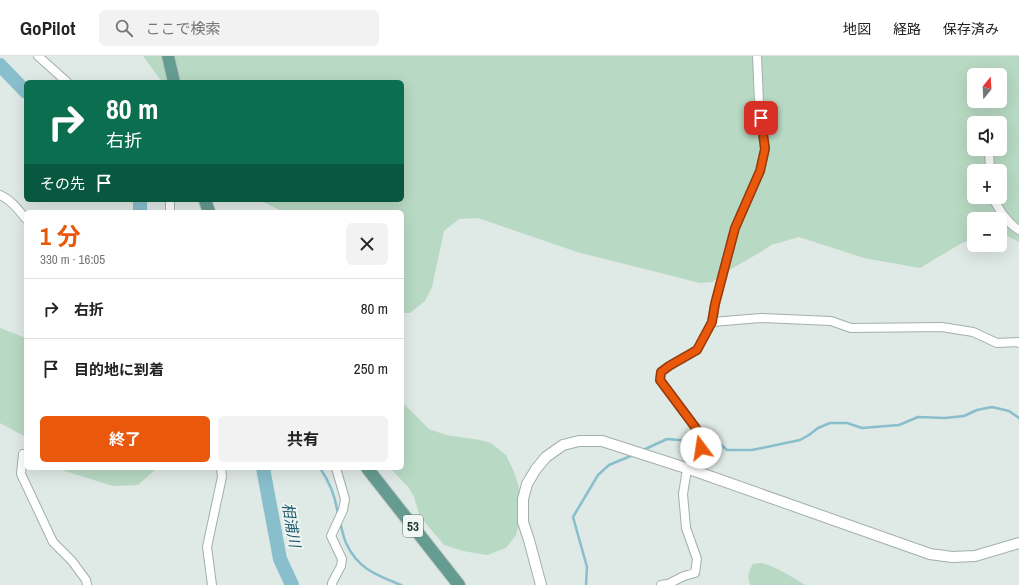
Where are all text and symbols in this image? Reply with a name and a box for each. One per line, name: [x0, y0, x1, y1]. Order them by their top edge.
search box: [99, 10, 379, 46]
text: GoPilot: [20, 15, 75, 41]
icon: search: [113, 17, 135, 39]
text: ここで検索: [145, 18, 220, 39]
text: 地図: [843, 20, 871, 38]
text: 経路: [893, 20, 921, 38]
text: 保存済み: [943, 20, 999, 38]
north arrow: [967, 68, 1007, 108]
map controls: [967, 68, 1007, 252]
text: 80 m: [106, 90, 158, 128]
icon: right: [40, 96, 92, 148]
pin: [744, 101, 778, 135]
icon: arrive: [750, 107, 772, 129]
button: sound: [967, 116, 1007, 156]
text: 右折: [106, 128, 142, 153]
button: +: [967, 164, 1007, 204]
icon: arrive: [93, 172, 115, 194]
text: その先: [40, 173, 85, 194]
button: −: [967, 212, 1007, 252]
text: 1 分: [40, 220, 80, 252]
button: close: [346, 223, 388, 265]
text: 330 m · 16:05: [40, 251, 105, 268]
icon: right: [40, 298, 62, 320]
text: 80 m: [361, 298, 388, 319]
text: 右折: [74, 299, 104, 320]
icon: arrive: [40, 358, 62, 380]
text: 250 m: [354, 358, 388, 379]
text: 目的地に到着: [74, 359, 164, 380]
button: 終了: [40, 416, 210, 462]
button: 共有: [218, 416, 388, 462]
position arrow: [680, 427, 722, 469]
water label: 相浦川: [277, 501, 306, 551]
road number: 53: [403, 515, 423, 537]

